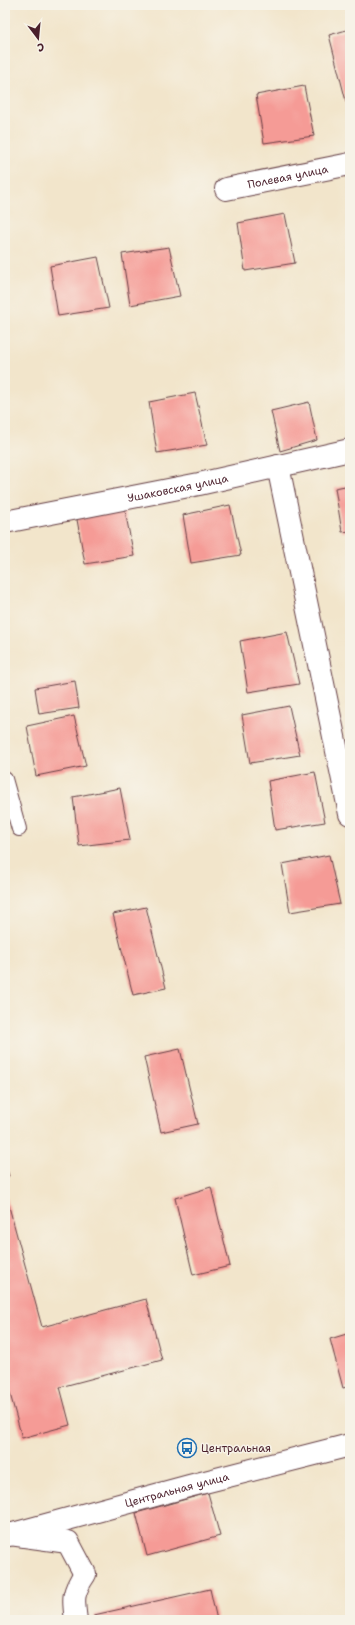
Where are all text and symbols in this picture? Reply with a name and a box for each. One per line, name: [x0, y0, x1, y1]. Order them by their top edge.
north arrow: [18, 18, 58, 58]
text: С: [35, 39, 46, 55]
street label: Полевая улица: [246, 162, 330, 192]
street label: Ушаковская улица: [126, 471, 230, 506]
bus stop icon: Центральная: [176, 1437, 198, 1459]
place label: Центральная: [201, 1441, 271, 1456]
street label: Центральная улица: [123, 1469, 231, 1511]

